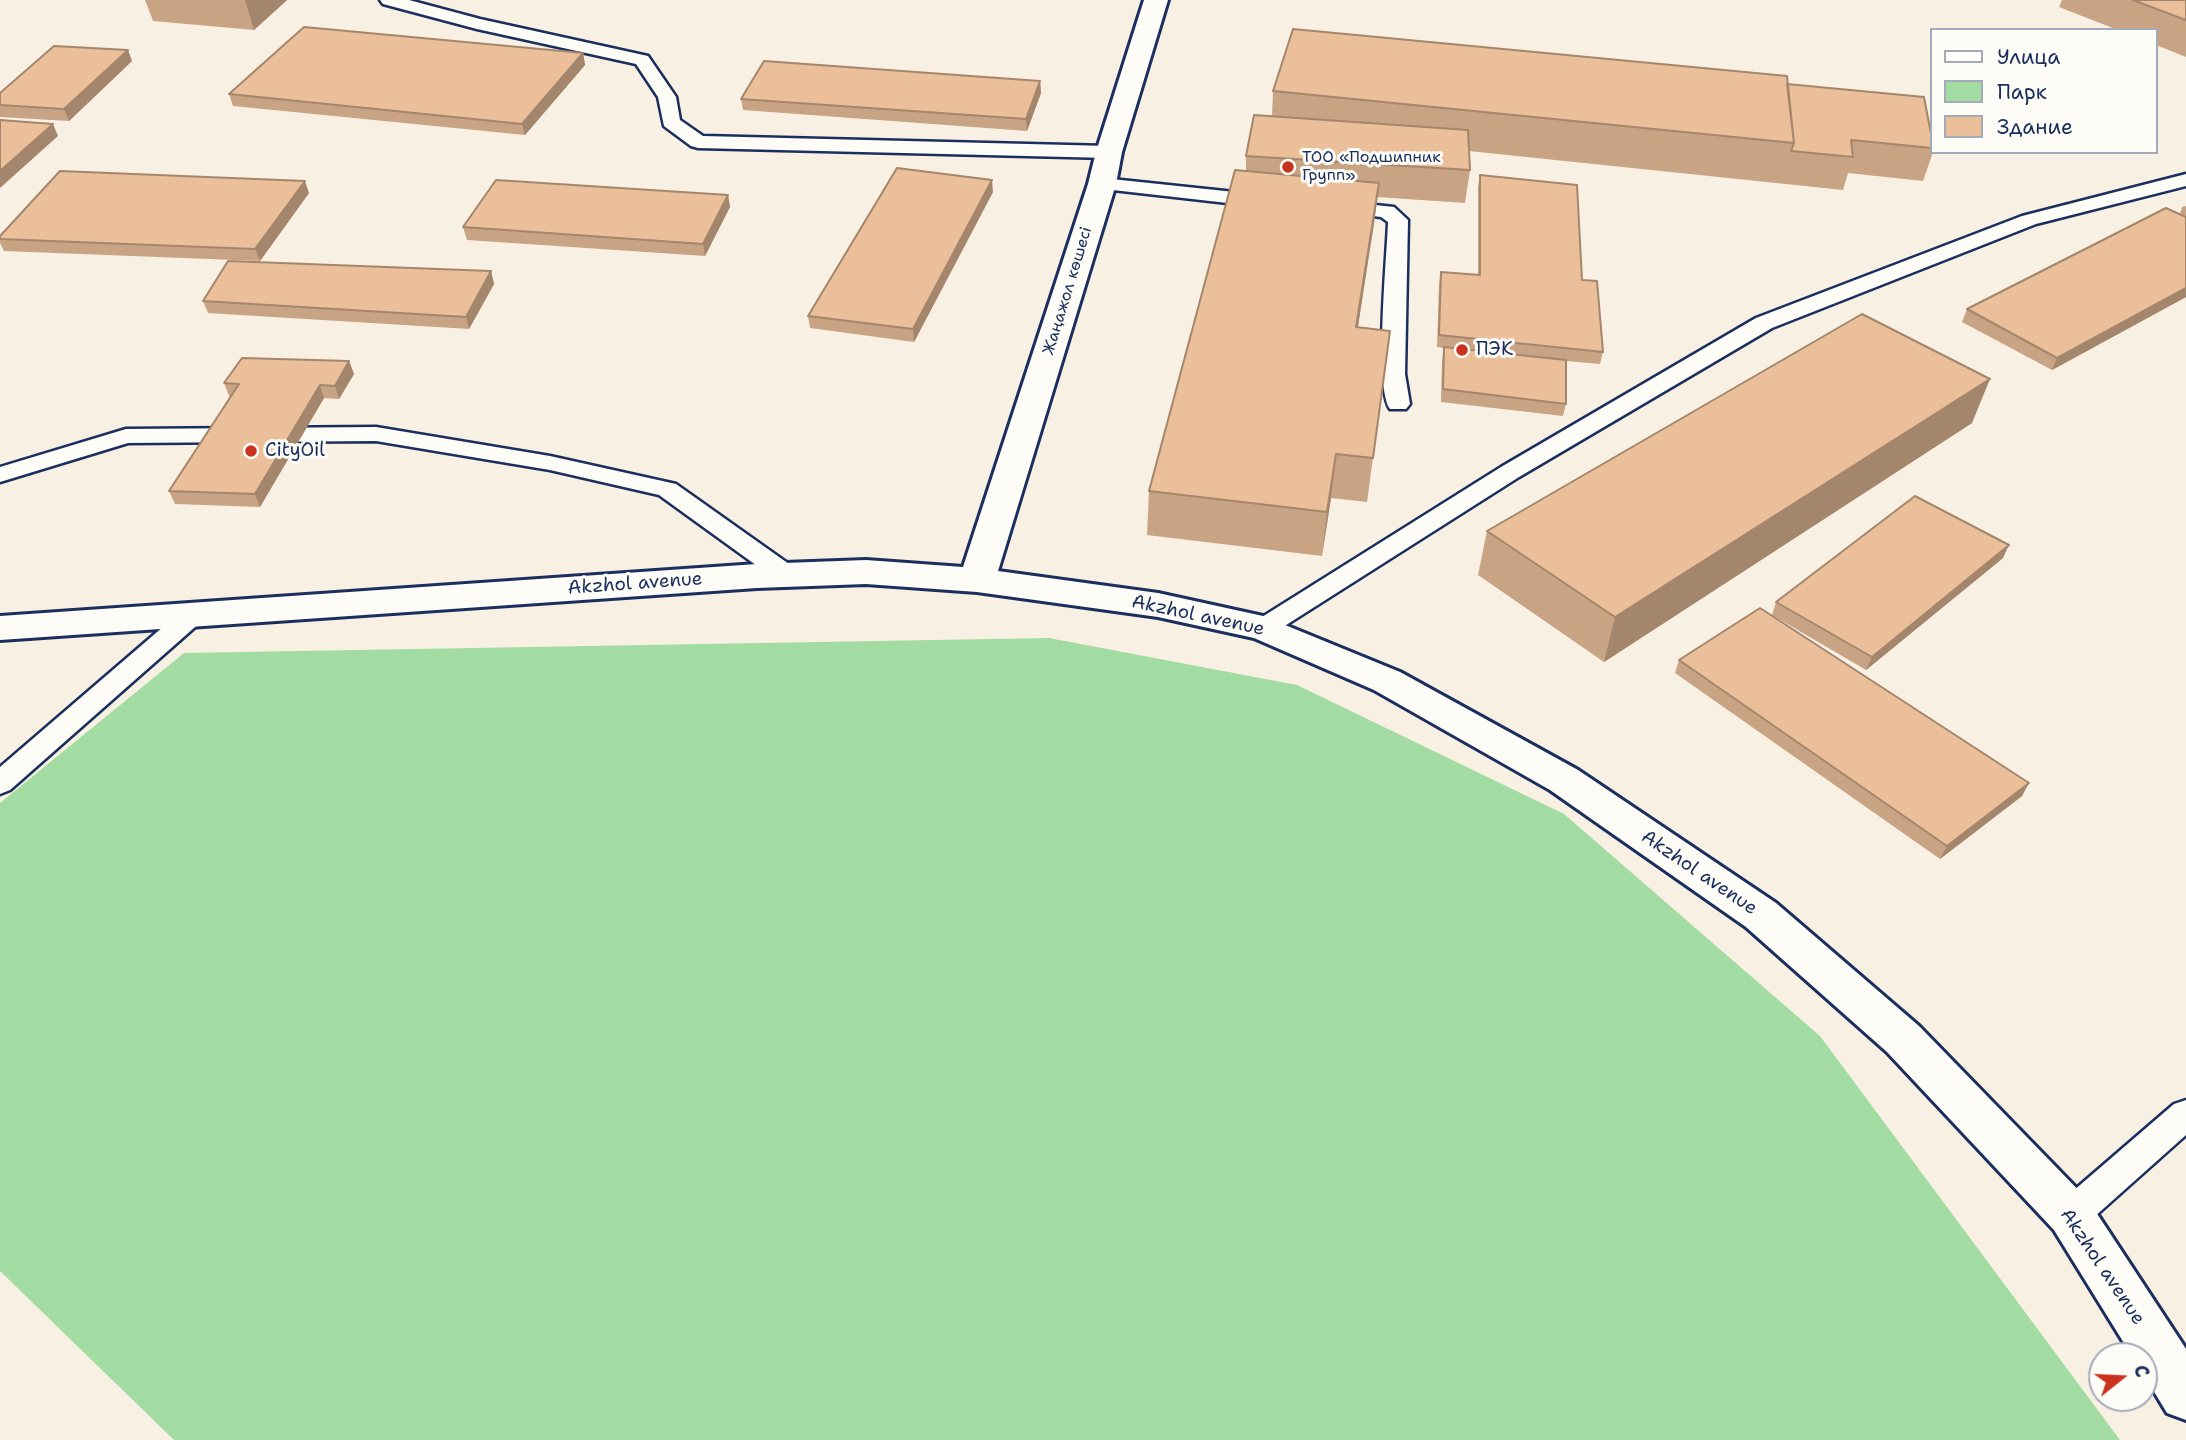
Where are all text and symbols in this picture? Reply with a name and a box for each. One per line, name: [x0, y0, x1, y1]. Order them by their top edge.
legend: [1930, 28, 2158, 154]
text: Улица: [1997, 43, 2060, 71]
text: Парк: [1997, 78, 2047, 106]
text: Здание: [1997, 113, 2073, 141]
place label: ТОО «Подшипник Групп»: [1302, 148, 1441, 186]
marker: ТОО «Подшипник Групп»: [1280, 159, 1296, 175]
street label: Жаңажол көшесі: [1039, 225, 1097, 357]
place label: ПЭК: [1476, 339, 1513, 361]
marker: ПЭК: [1454, 342, 1470, 358]
place label: CityOil: [265, 440, 325, 462]
marker: CityOil: [243, 443, 259, 459]
street label: Akzhol avenue: [567, 568, 703, 600]
street label: Akzhol avenue: [1130, 591, 1266, 641]
street label: Akzhol avenue: [1637, 826, 1761, 920]
street label: Akzhol avenue: [2055, 1205, 2149, 1329]
north arrow: [2088, 1342, 2158, 1412]
text: С: [2128, 1362, 2155, 1380]

